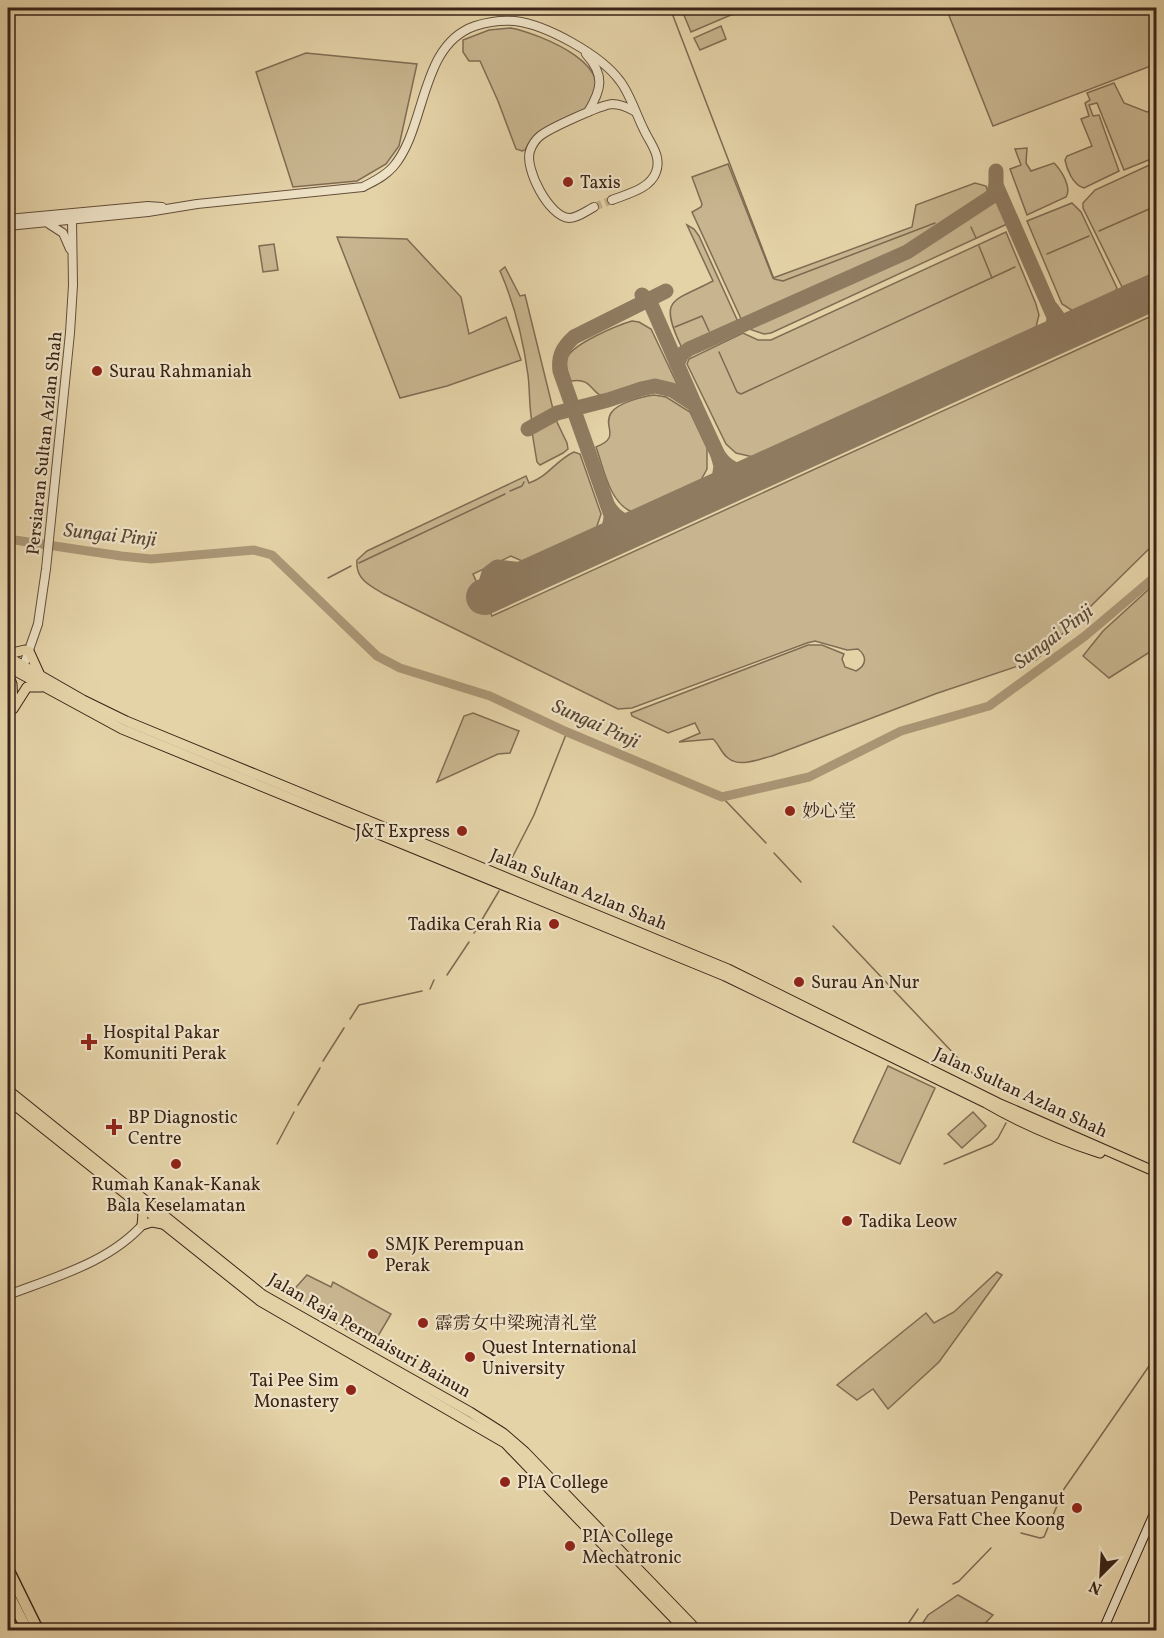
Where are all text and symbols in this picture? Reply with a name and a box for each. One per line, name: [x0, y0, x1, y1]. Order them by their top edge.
place label: Taxis: [580, 171, 621, 196]
marker: Taxis: [561, 175, 575, 189]
street label: Persiaran Sultan Azlan Shah: [21, 330, 70, 556]
place label: Surau Rahmaniah: [109, 360, 252, 385]
marker: Surau Rahmaniah: [90, 364, 104, 378]
water label: Sungai Pinji: [62, 517, 158, 555]
water label: Sungai Pinji: [1009, 598, 1101, 677]
water label: Sungai Pinji: [547, 693, 644, 757]
place label: 妙心堂: [802, 800, 856, 825]
marker: 妙心堂: [783, 804, 797, 818]
place label: J&T Express: [355, 820, 450, 845]
marker: J&T Express: [455, 824, 469, 838]
street label: Jalan Sultan Azlan Shah: [486, 843, 671, 938]
place label: Tadika Cerah Ria: [408, 913, 542, 938]
marker: Tadika Cerah Ria: [547, 917, 561, 931]
place label: Surau An Nur: [811, 971, 920, 996]
marker: Surau An Nur: [792, 975, 806, 989]
place label: Hospital Pakar Komuniti Perak: [103, 1021, 227, 1067]
marker: Hospital Pakar Komuniti Perak: [80, 1033, 98, 1051]
street label: Jalan Sultan Azlan Shah: [929, 1042, 1112, 1145]
place label: BP Diagnostic Centre: [128, 1106, 238, 1152]
marker: BP Diagnostic Centre: [105, 1118, 123, 1136]
marker: Rumah Kanak-Kanak Bala Keselamatan: [169, 1157, 183, 1171]
place label: Rumah Kanak-Kanak Bala Keselamatan: [91, 1173, 261, 1219]
place label: Tadika Leow: [859, 1210, 957, 1235]
marker: Tadika Leow: [840, 1214, 854, 1228]
place label: SMJK Perempuan Perak: [385, 1233, 524, 1279]
marker: SMJK Perempuan Perak: [366, 1247, 380, 1261]
street label: Jalan Raja Permaisuri Bainun: [263, 1268, 476, 1405]
place label: 霹雳女中梁琬清礼堂: [435, 1312, 597, 1337]
marker: 霹雳女中梁琬清礼堂: [416, 1316, 430, 1330]
place label: Quest International University: [482, 1336, 637, 1382]
marker: Quest International University: [463, 1350, 477, 1364]
place label: Tai Pee Sim Monastery: [250, 1369, 339, 1415]
marker: Tai Pee Sim Monastery: [344, 1383, 358, 1397]
place label: PIA College: [517, 1471, 608, 1496]
marker: PIA College: [498, 1475, 512, 1489]
place label: Persatuan Penganut Dewa Fatt Chee Koong: [889, 1487, 1065, 1533]
marker: Persatuan Penganut Dewa Fatt Chee Koong: [1070, 1501, 1084, 1515]
place label: PIA College Mechatronic: [582, 1525, 682, 1571]
marker: PIA College Mechatronic: [563, 1539, 577, 1553]
north arrow: [1071, 1545, 1131, 1605]
text: N: [1086, 1574, 1105, 1599]

